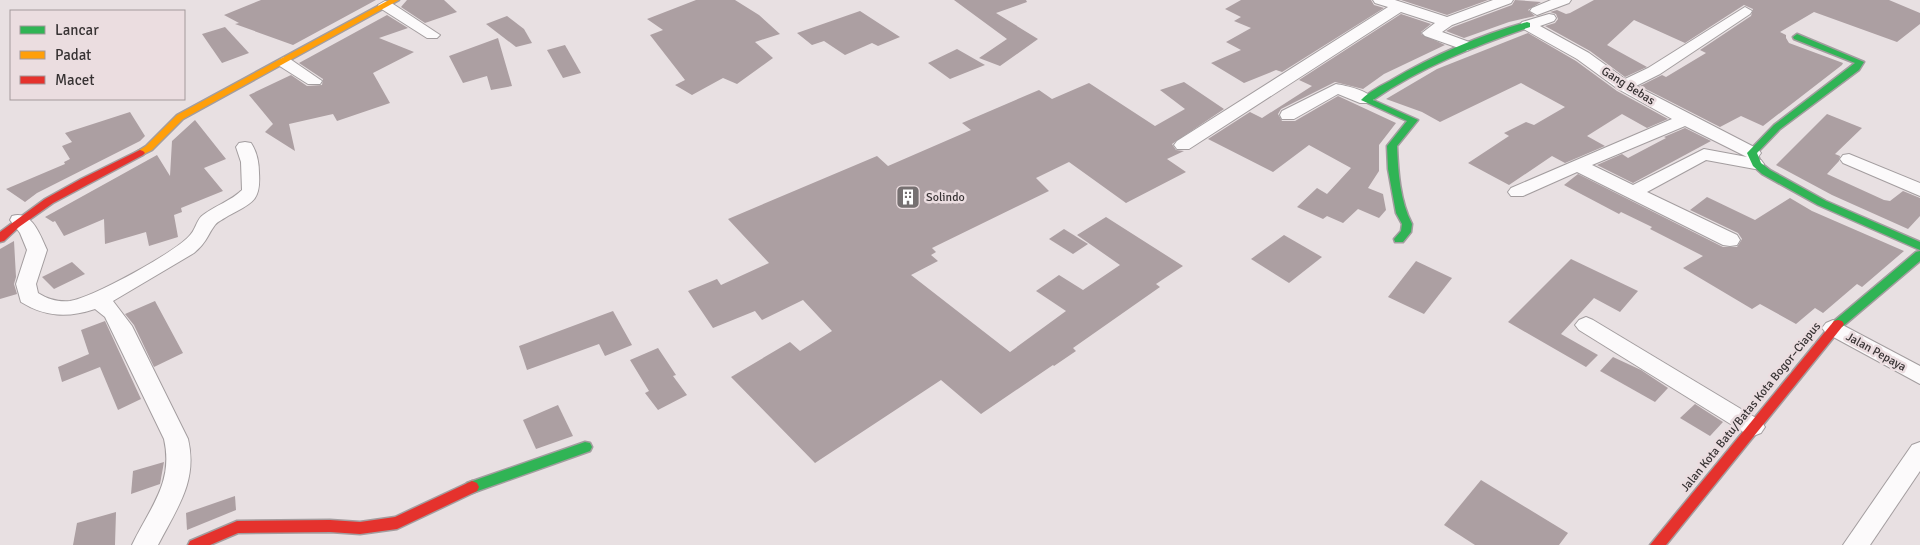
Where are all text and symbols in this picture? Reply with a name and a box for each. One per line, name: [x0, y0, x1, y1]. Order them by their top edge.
legend: [10, 10, 185, 100]
text: Lancar: [55, 21, 99, 39]
text: Padat: [55, 46, 91, 64]
street label: Gang Bebas: [1598, 64, 1658, 108]
text: Macet: [55, 71, 94, 89]
building icon: Solindo: [895, 184, 921, 210]
place label: Solindo: [926, 190, 965, 205]
street label: Jalan Kota Batu/Batas Kota Bogor–Ciapus: [1678, 319, 1824, 495]
street label: Jalan Pepaya: [1843, 329, 1909, 375]

